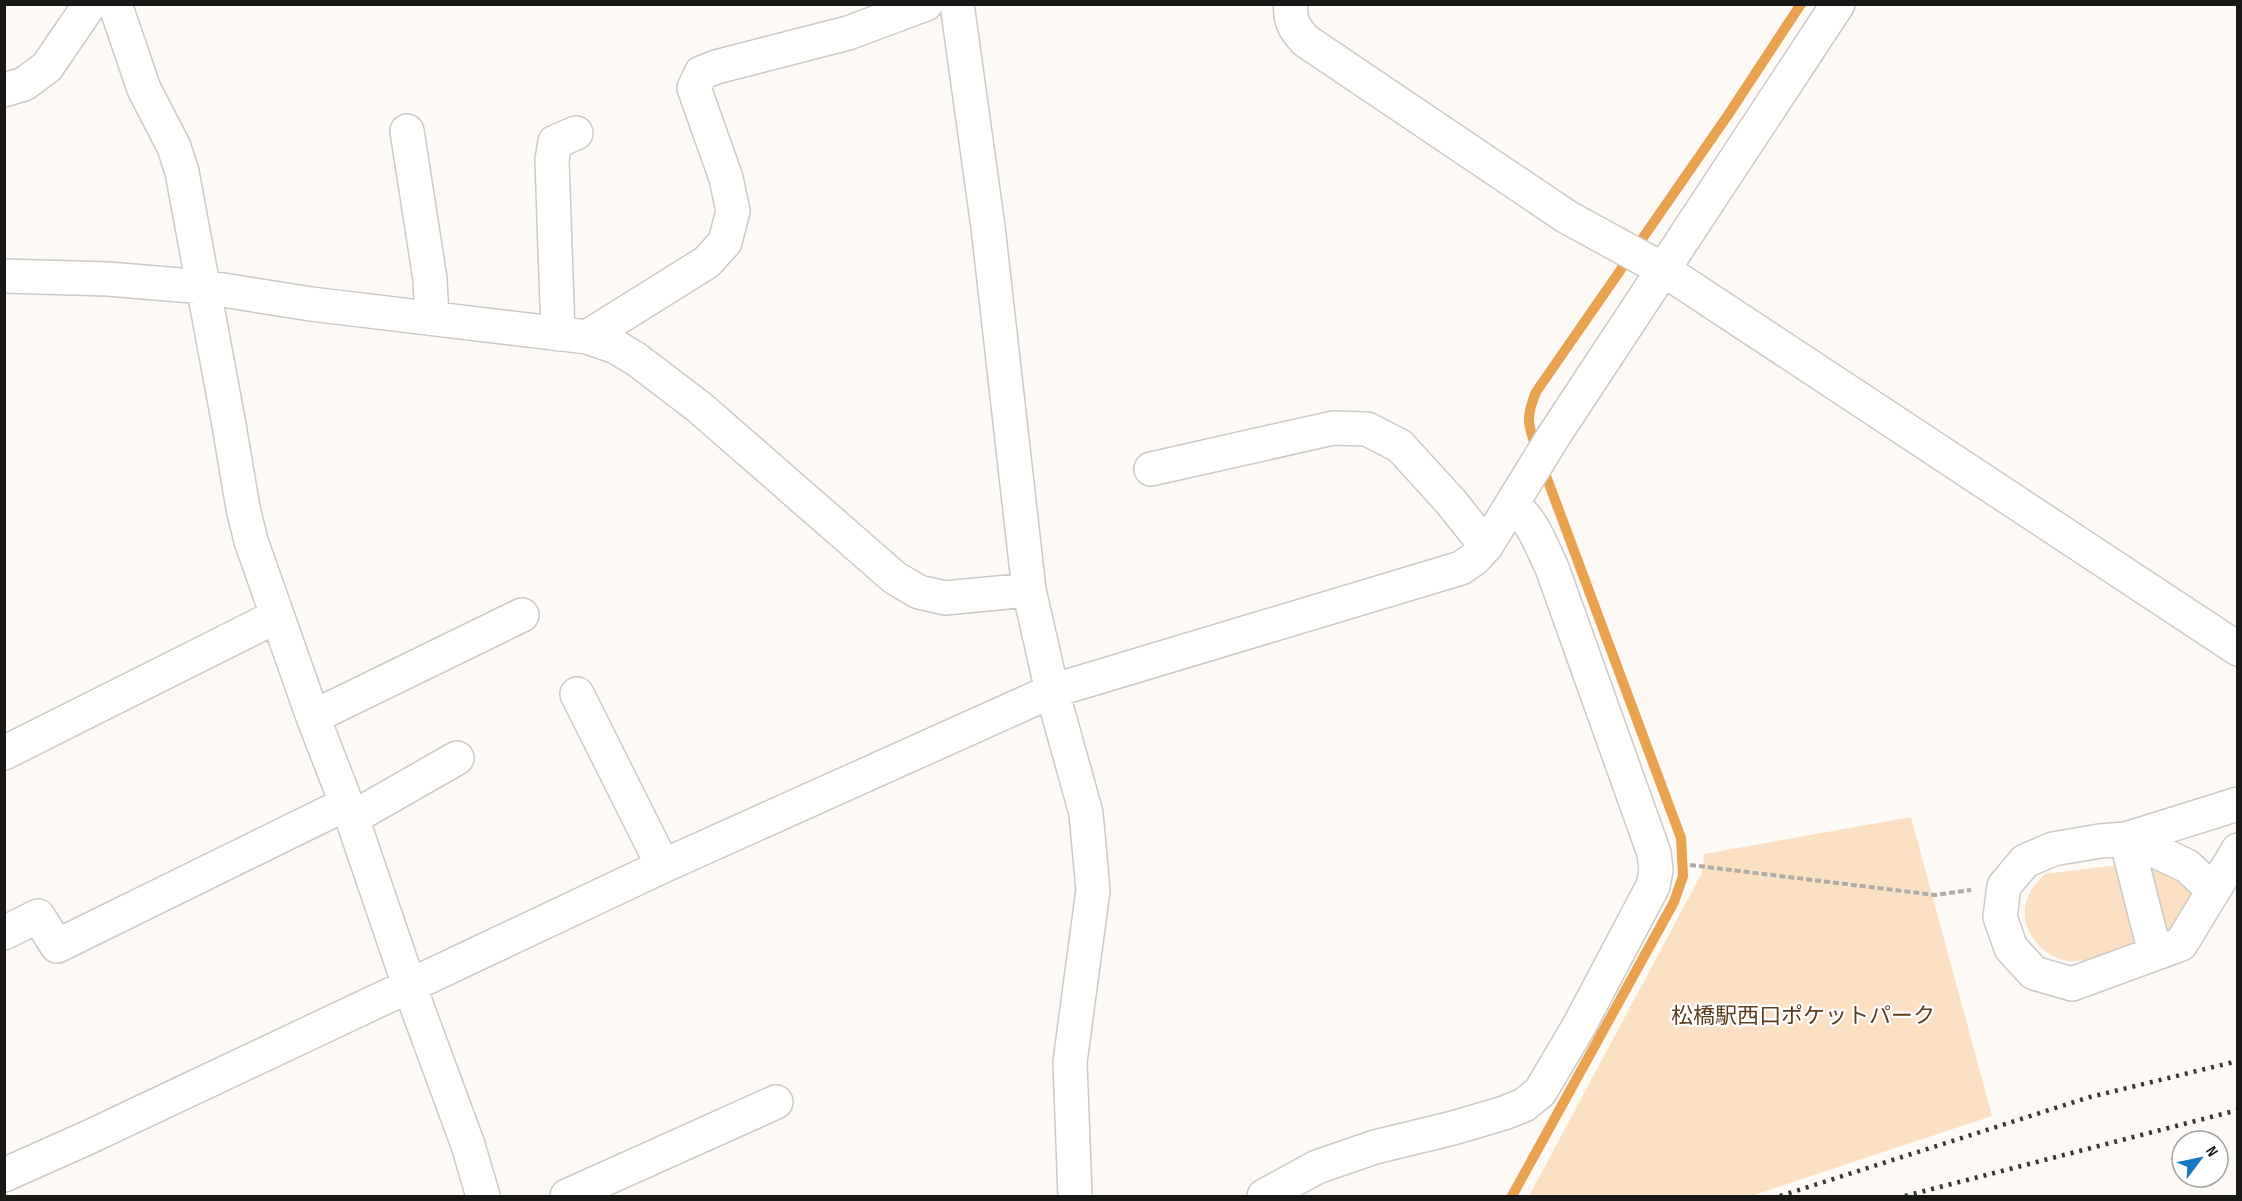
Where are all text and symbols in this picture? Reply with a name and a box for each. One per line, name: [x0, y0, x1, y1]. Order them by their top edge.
park label: 松橋駅西口ポケットパーク: [1671, 1003, 1935, 1030]
north arrow: [2170, 1129, 2230, 1189]
text: N: [2201, 1143, 2222, 1161]

